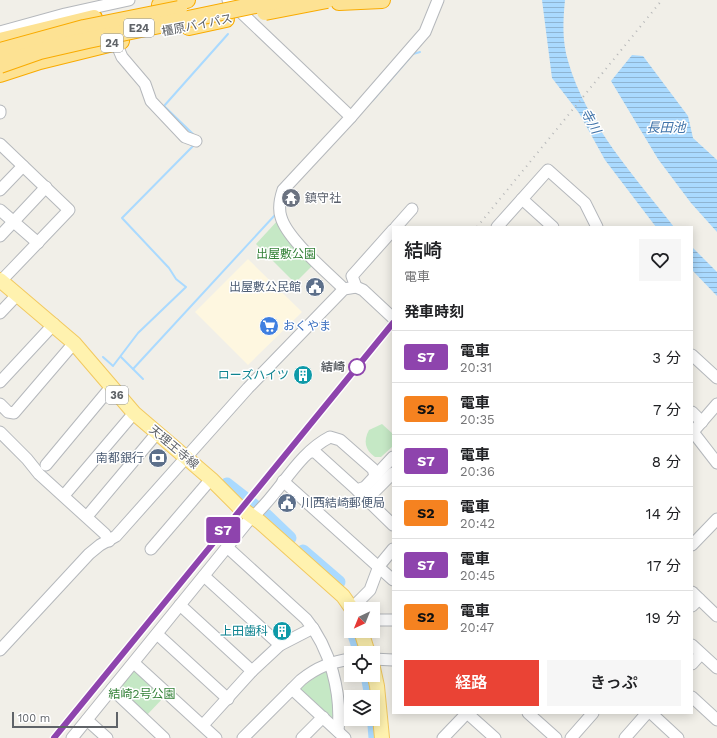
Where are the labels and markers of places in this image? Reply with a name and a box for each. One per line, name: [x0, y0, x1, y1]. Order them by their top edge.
temple icon: 鎮守社: [280, 187, 302, 209]
place label: 鎮守社: [305, 191, 341, 205]
public building icon: 出屋敷公民館: [304, 276, 326, 298]
place label: 出屋敷公民館: [229, 280, 301, 294]
supermarket icon: おくやま: [258, 315, 280, 337]
place label: おくやま: [283, 319, 331, 333]
marker: 結崎: [348, 358, 366, 376]
place label: 結崎: [321, 360, 345, 374]
building icon: ローズハイツ: [292, 364, 314, 386]
place label: ローズハイツ: [218, 368, 289, 382]
bank icon: 南都銀行: [147, 447, 169, 469]
place label: 南都銀行: [96, 451, 144, 465]
public building icon: 川西結崎郵便局: [276, 492, 298, 514]
place label: 川西結崎郵便局: [301, 496, 385, 510]
building icon: 上田歯科: [271, 620, 293, 642]
place label: 上田歯科: [220, 624, 268, 638]

